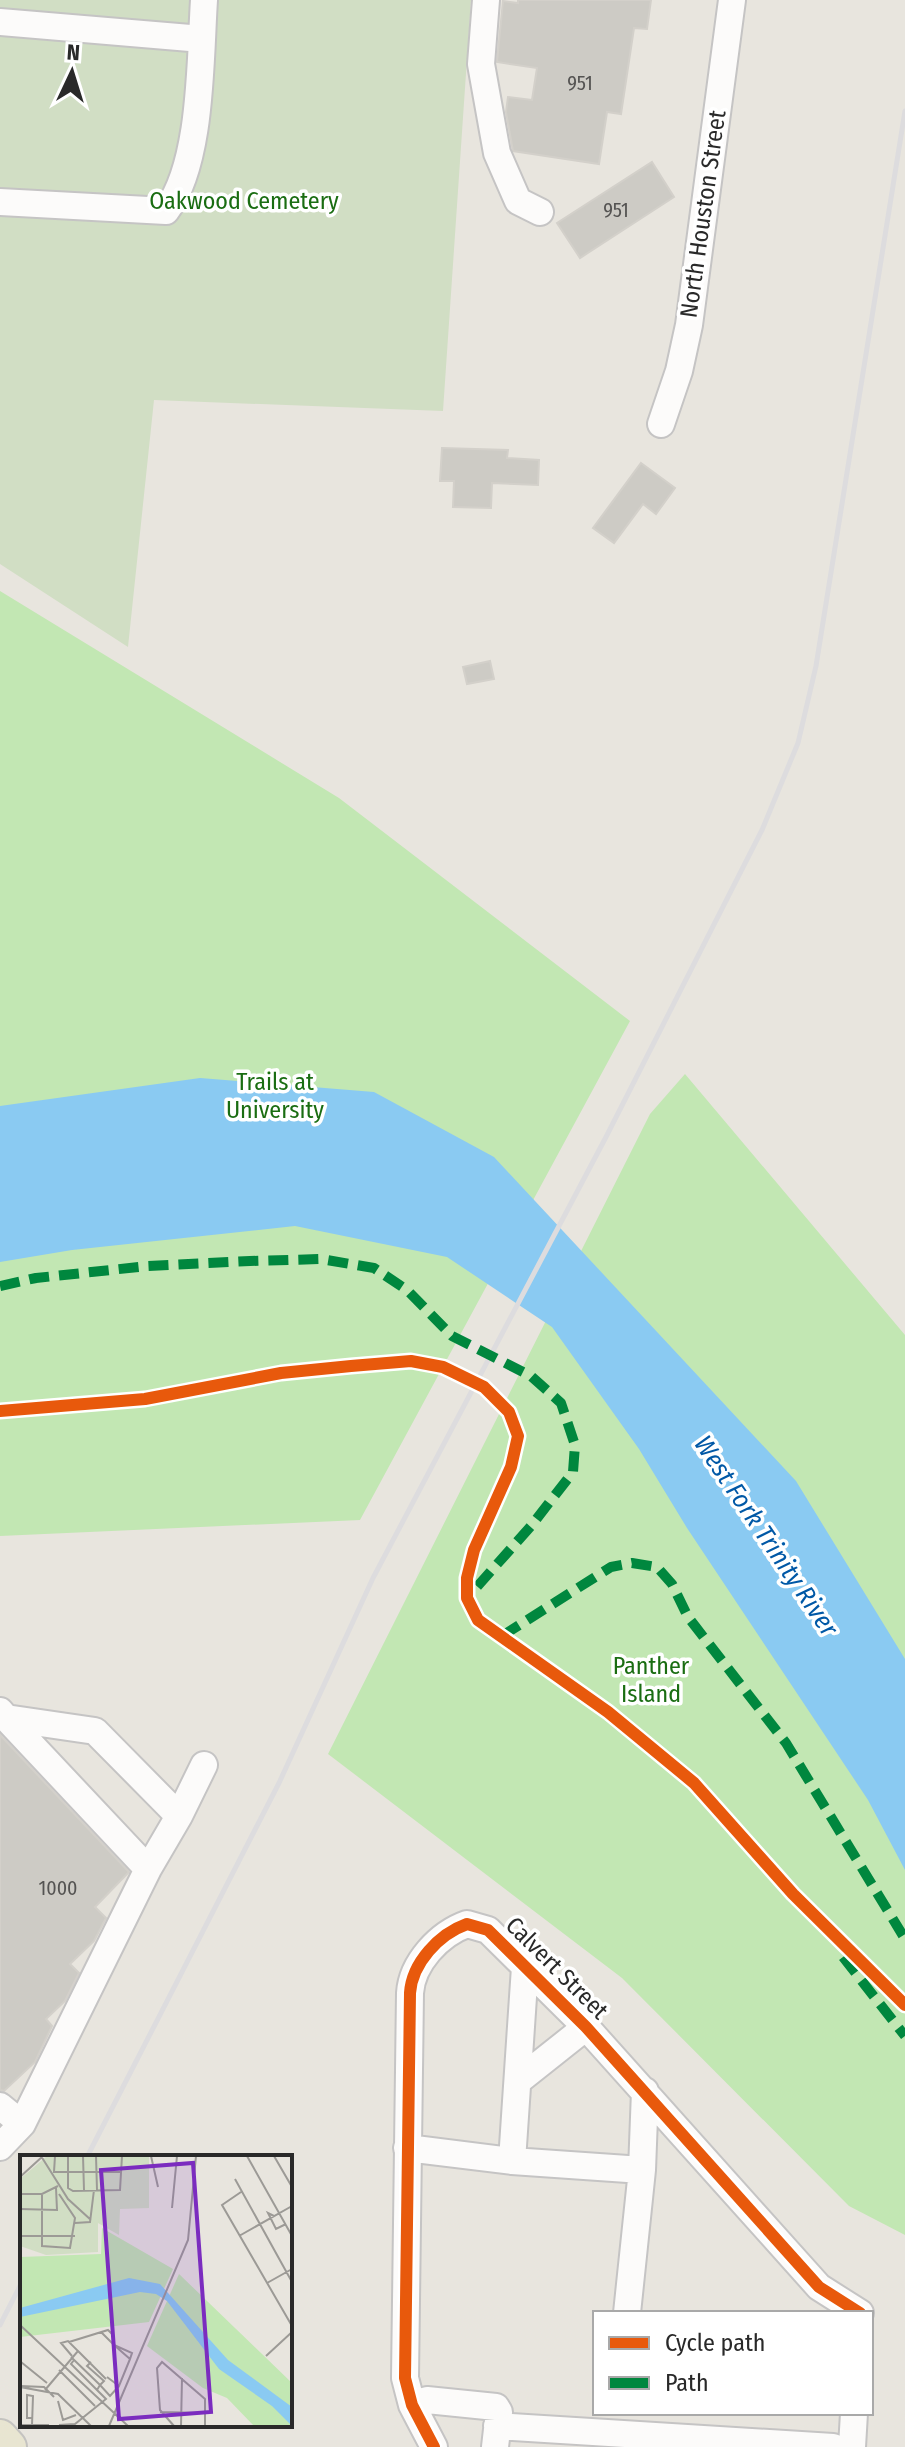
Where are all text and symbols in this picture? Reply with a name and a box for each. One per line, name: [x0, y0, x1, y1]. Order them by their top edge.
north arrow: [32, 32, 112, 112]
text: N: [66, 39, 81, 66]
house number: 951: [567, 71, 593, 95]
street label: North Houston Street: [675, 108, 731, 319]
park label: Oakwood Cemetery: [149, 187, 339, 215]
house number: 951: [603, 198, 629, 222]
park label: Trails at University: [226, 1068, 324, 1124]
water label: West Fork Trinity River: [687, 1430, 845, 1643]
park label: Panther Island: [613, 1652, 690, 1708]
house number: 1000: [38, 1876, 78, 1900]
street label: Calvert Street: [500, 1911, 614, 2025]
inset map: [20, 2155, 292, 2427]
legend: [593, 2311, 873, 2415]
text: Cycle path: [665, 2329, 765, 2357]
text: Path: [665, 2369, 709, 2397]

